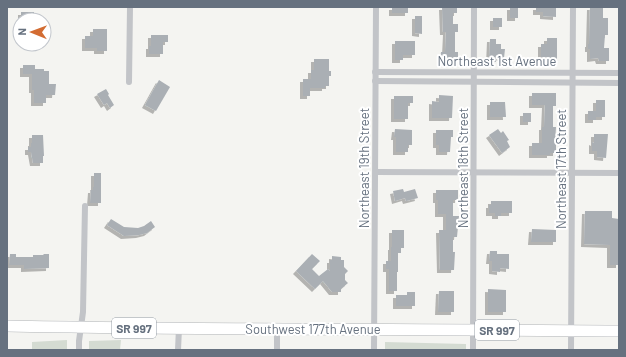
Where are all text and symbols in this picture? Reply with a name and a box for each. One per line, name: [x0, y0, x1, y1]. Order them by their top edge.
north arrow: [12, 12, 52, 52]
text: N: [15, 28, 28, 36]
street label: Northeast 1st Avenue: [438, 53, 557, 69]
street label: Northeast 19th Street: [356, 108, 372, 228]
street label: Northeast 18th Street: [455, 108, 471, 228]
street label: Northeast 17th Street: [553, 109, 569, 229]
road number: SR 997: [112, 318, 156, 338]
road number: SR 997: [475, 320, 519, 340]
street label: Southwest 177th Avenue: [245, 321, 381, 337]

